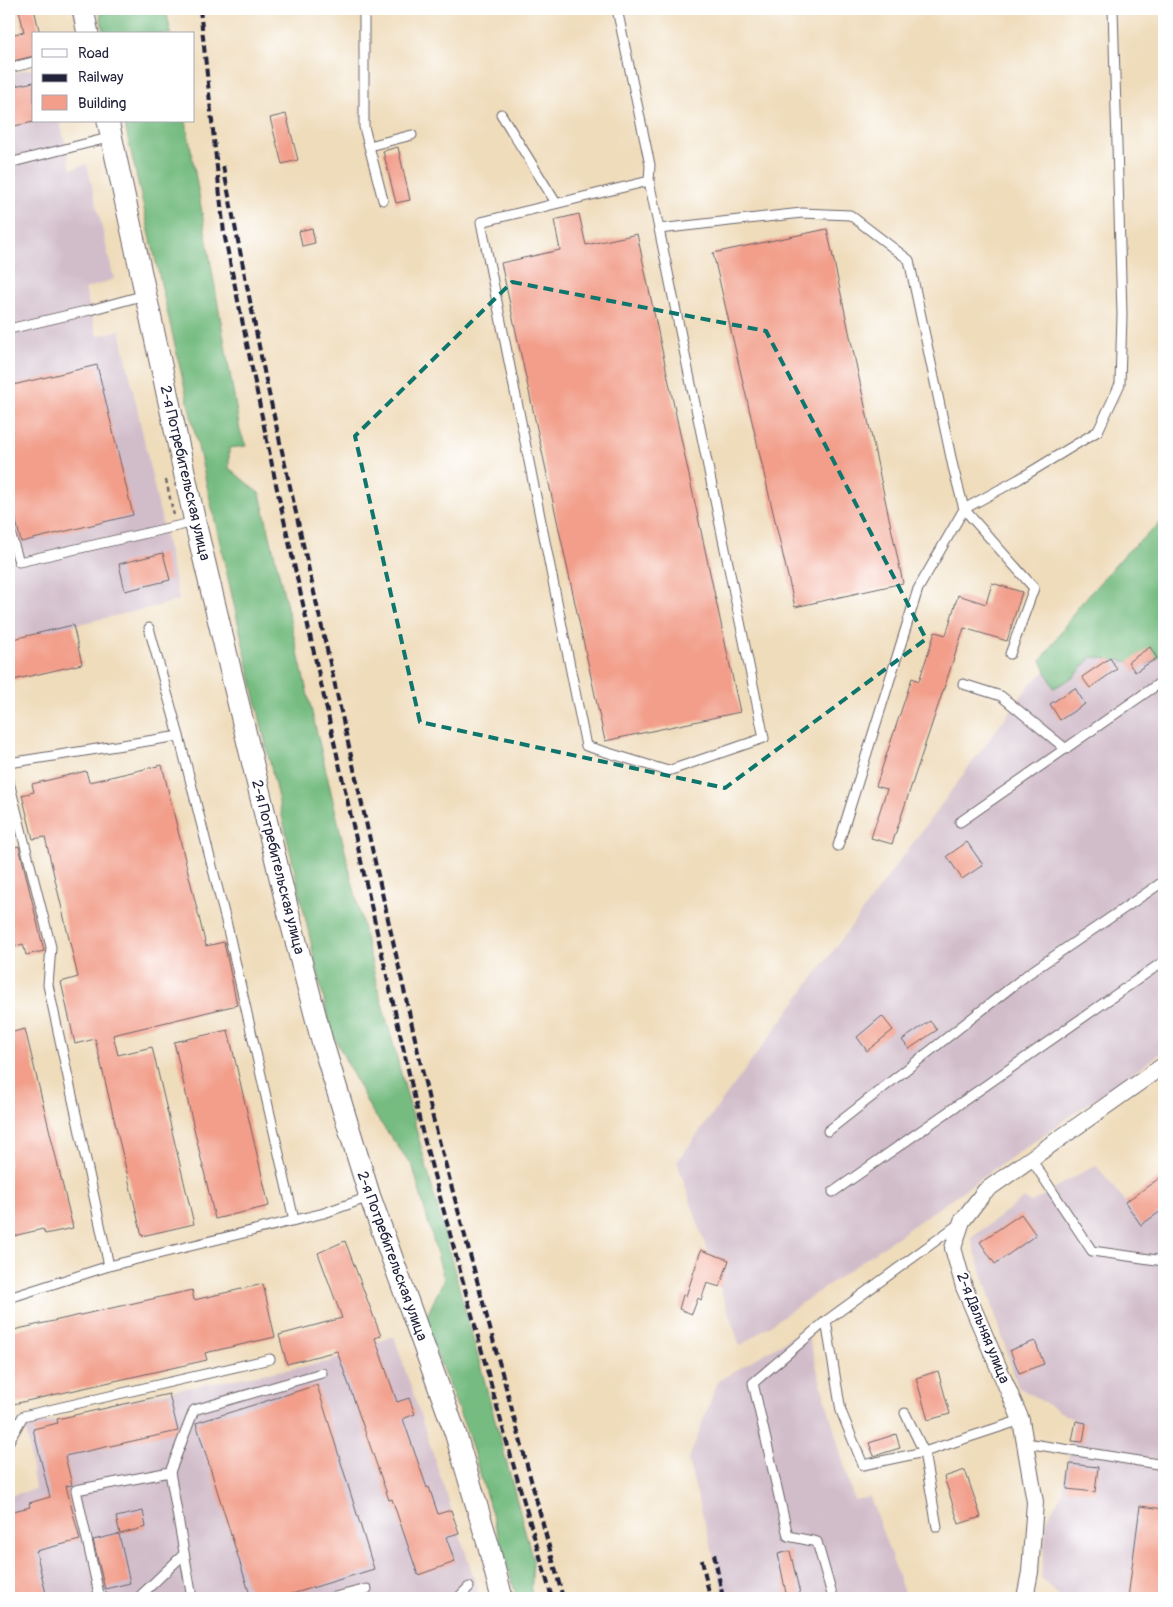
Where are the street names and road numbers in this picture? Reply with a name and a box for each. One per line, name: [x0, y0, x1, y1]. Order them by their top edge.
street label: 2-я Потребительская улица: [156, 384, 214, 562]
street label: 2-я Потребительская улица: [247, 778, 309, 956]
street label: 2-я Потребительская улица: [352, 1169, 432, 1343]
street label: 2-я Дальняя улица: [952, 1270, 1014, 1386]

